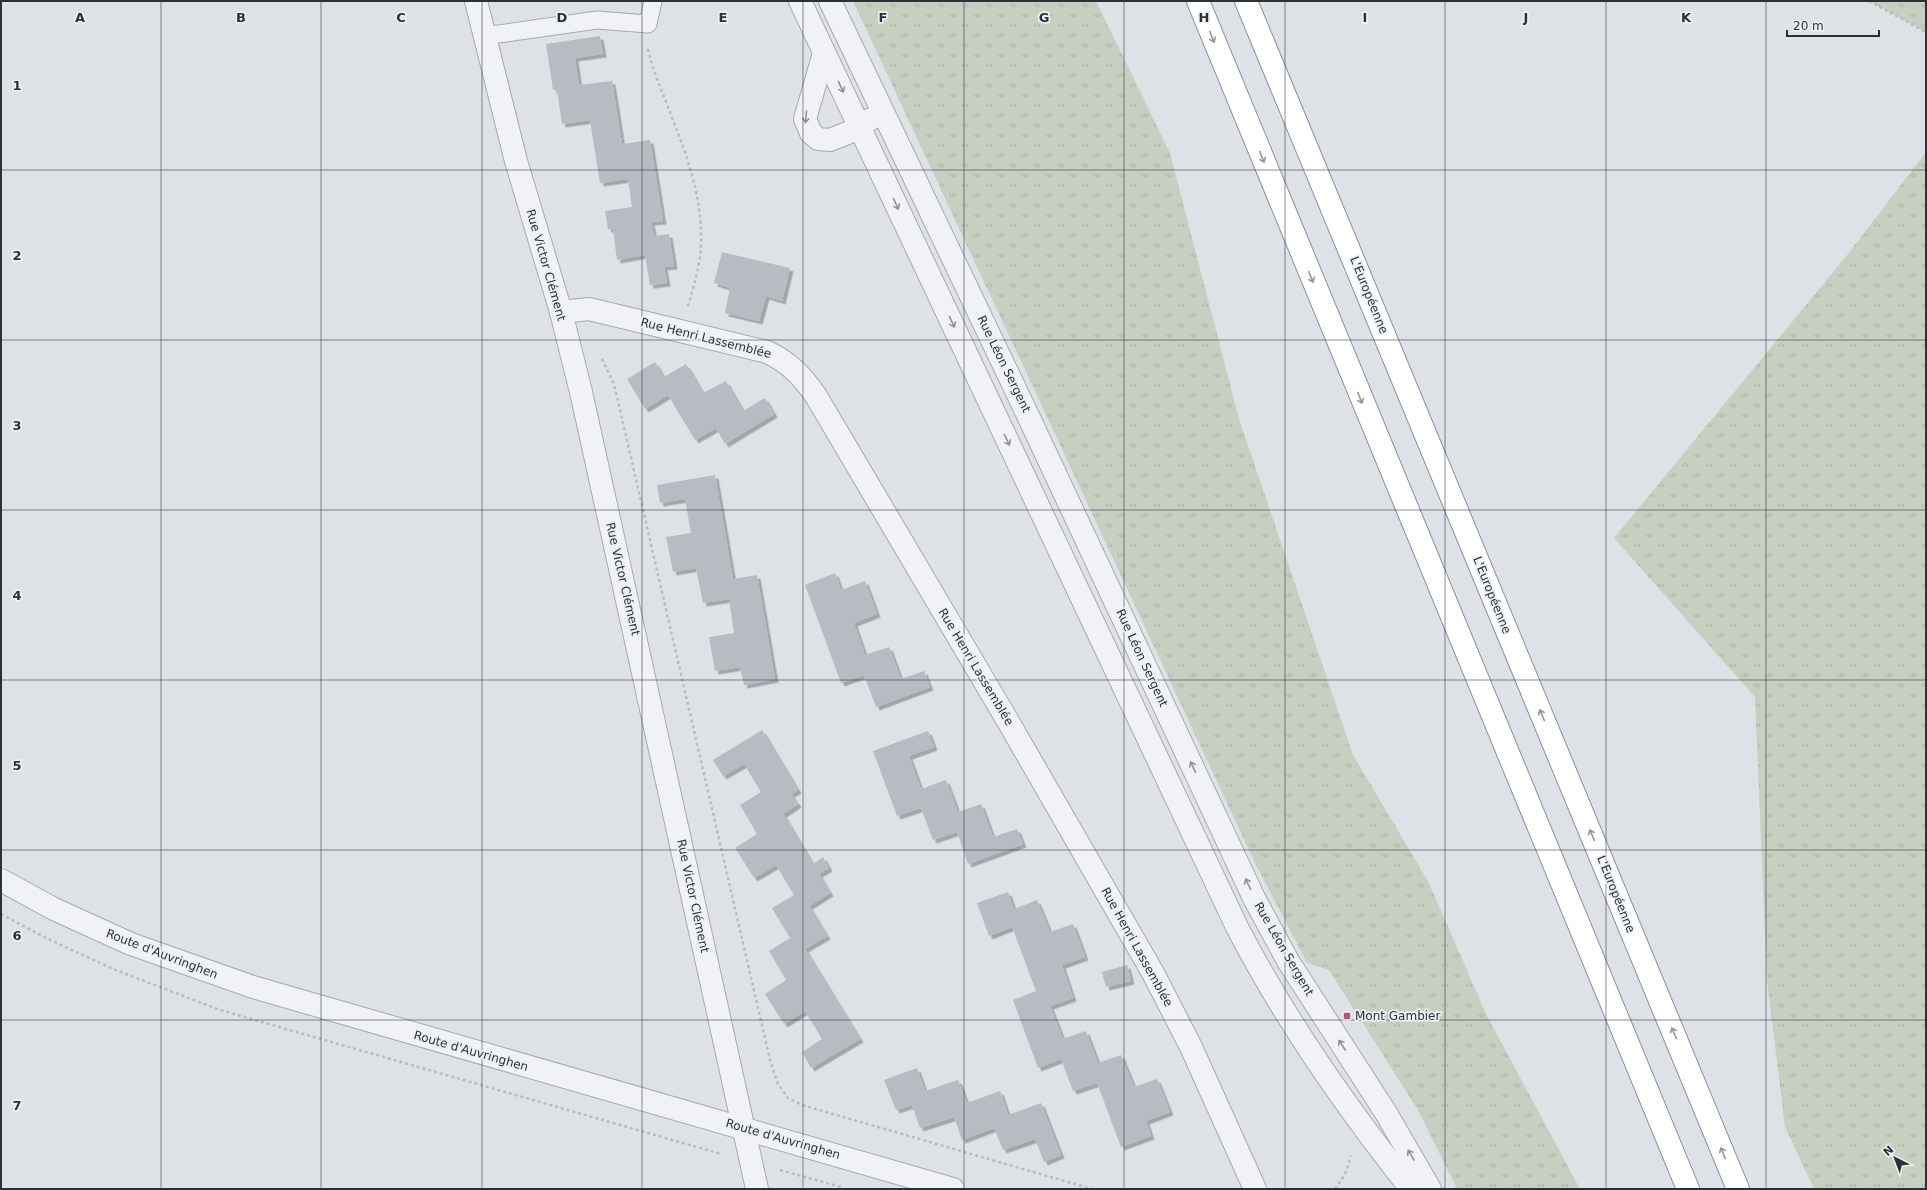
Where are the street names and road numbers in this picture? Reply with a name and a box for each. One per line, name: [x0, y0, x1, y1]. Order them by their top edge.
street label: Rue Victor Clément: [523, 207, 569, 323]
street label: L'Européenne: [1347, 254, 1391, 336]
street label: Rue Léon Sergent: [974, 313, 1034, 415]
street label: Rue Henri Lassemblée: [639, 315, 773, 361]
street label: Rue Victor Clément: [603, 521, 643, 637]
street label: L'Européenne: [1470, 554, 1514, 636]
street label: Rue Henri Lassemblée: [935, 606, 1017, 728]
street label: Rue Léon Sergent: [1113, 607, 1171, 709]
street label: Rue Victor Clément: [674, 838, 712, 954]
street label: L'Européenne: [1594, 853, 1638, 935]
street label: Rue Henri Lassemblée: [1098, 885, 1176, 1009]
street label: Rue Léon Sergent: [1251, 899, 1317, 999]
street label: Route d'Auvringhen: [104, 926, 220, 982]
street label: Route d'Auvringhen: [412, 1028, 530, 1074]
street label: Route d'Auvringhen: [724, 1116, 842, 1162]

